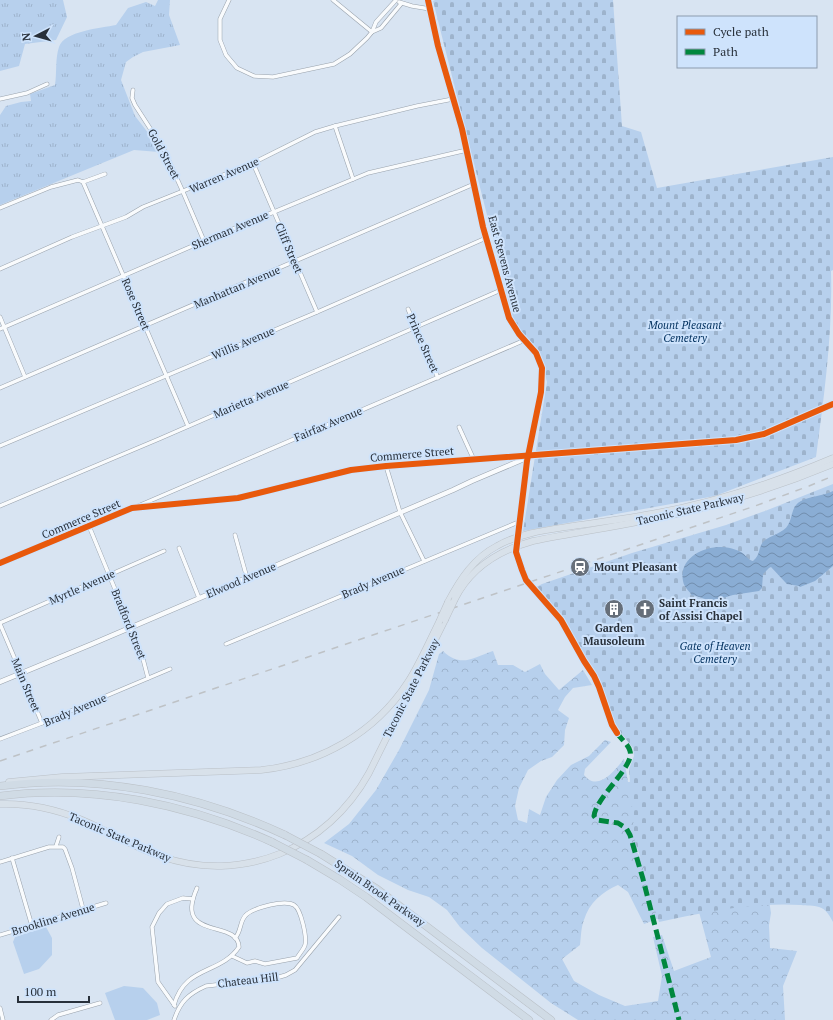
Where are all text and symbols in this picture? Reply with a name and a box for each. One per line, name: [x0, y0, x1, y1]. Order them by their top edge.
north arrow: [16, 16, 56, 56]
legend: [677, 16, 817, 68]
text: Cycle path: [713, 24, 769, 39]
text: N: [19, 32, 33, 42]
text: Path: [713, 44, 738, 59]
street label: Gold Street: [145, 126, 183, 182]
street label: Warren Avenue: [187, 154, 261, 196]
street label: Sherman Avenue: [189, 207, 271, 252]
street label: East Stevens Avenue: [485, 214, 525, 314]
street label: Cliff Street: [272, 221, 306, 275]
street label: Manhattan Avenue: [192, 262, 283, 311]
street label: Rose Street: [119, 276, 153, 332]
street label: Prince Street: [404, 311, 442, 375]
park label: Mount Pleasant Cemetery: [647, 318, 722, 345]
street label: Willis Avenue: [210, 323, 277, 362]
street label: Marietta Avenue: [211, 377, 291, 421]
street label: Fairfax Avenue: [292, 403, 365, 445]
street label: Commerce Street: [369, 443, 455, 465]
street label: Taconic State Parkway: [635, 490, 745, 528]
street label: Commerce Street: [40, 496, 122, 542]
station icon: Mount Pleasant: [569, 556, 591, 578]
street label: Elwood Avenue: [204, 559, 278, 601]
place label: Mount Pleasant: [594, 560, 678, 574]
street label: Brady Avenue: [340, 562, 407, 601]
street label: Myrtle Avenue: [47, 566, 118, 608]
street label: Bradford Street: [109, 587, 149, 661]
place label: Saint Francis of Assisi Chapel: [659, 596, 743, 623]
building icon: Garden Mausoleum: [603, 598, 625, 620]
church icon: Saint Francis of Assisi Chapel: [634, 598, 656, 620]
place label: Garden Mausoleum: [583, 621, 645, 648]
street label: Taconic State Parkway: [380, 636, 442, 740]
park label: Gate of Heaven Cemetery: [680, 639, 750, 666]
street label: Main Street: [8, 656, 44, 714]
street label: Brady Avenue: [42, 690, 109, 729]
street label: Taconic State Parkway: [67, 809, 174, 865]
street label: Sprain Brook Parkway: [332, 857, 428, 930]
street label: Brookline Avenue: [10, 900, 97, 938]
street label: Chateau Hill: [217, 969, 279, 991]
scale bar: [18, 978, 89, 1004]
text: 100 m: [24, 984, 57, 999]

